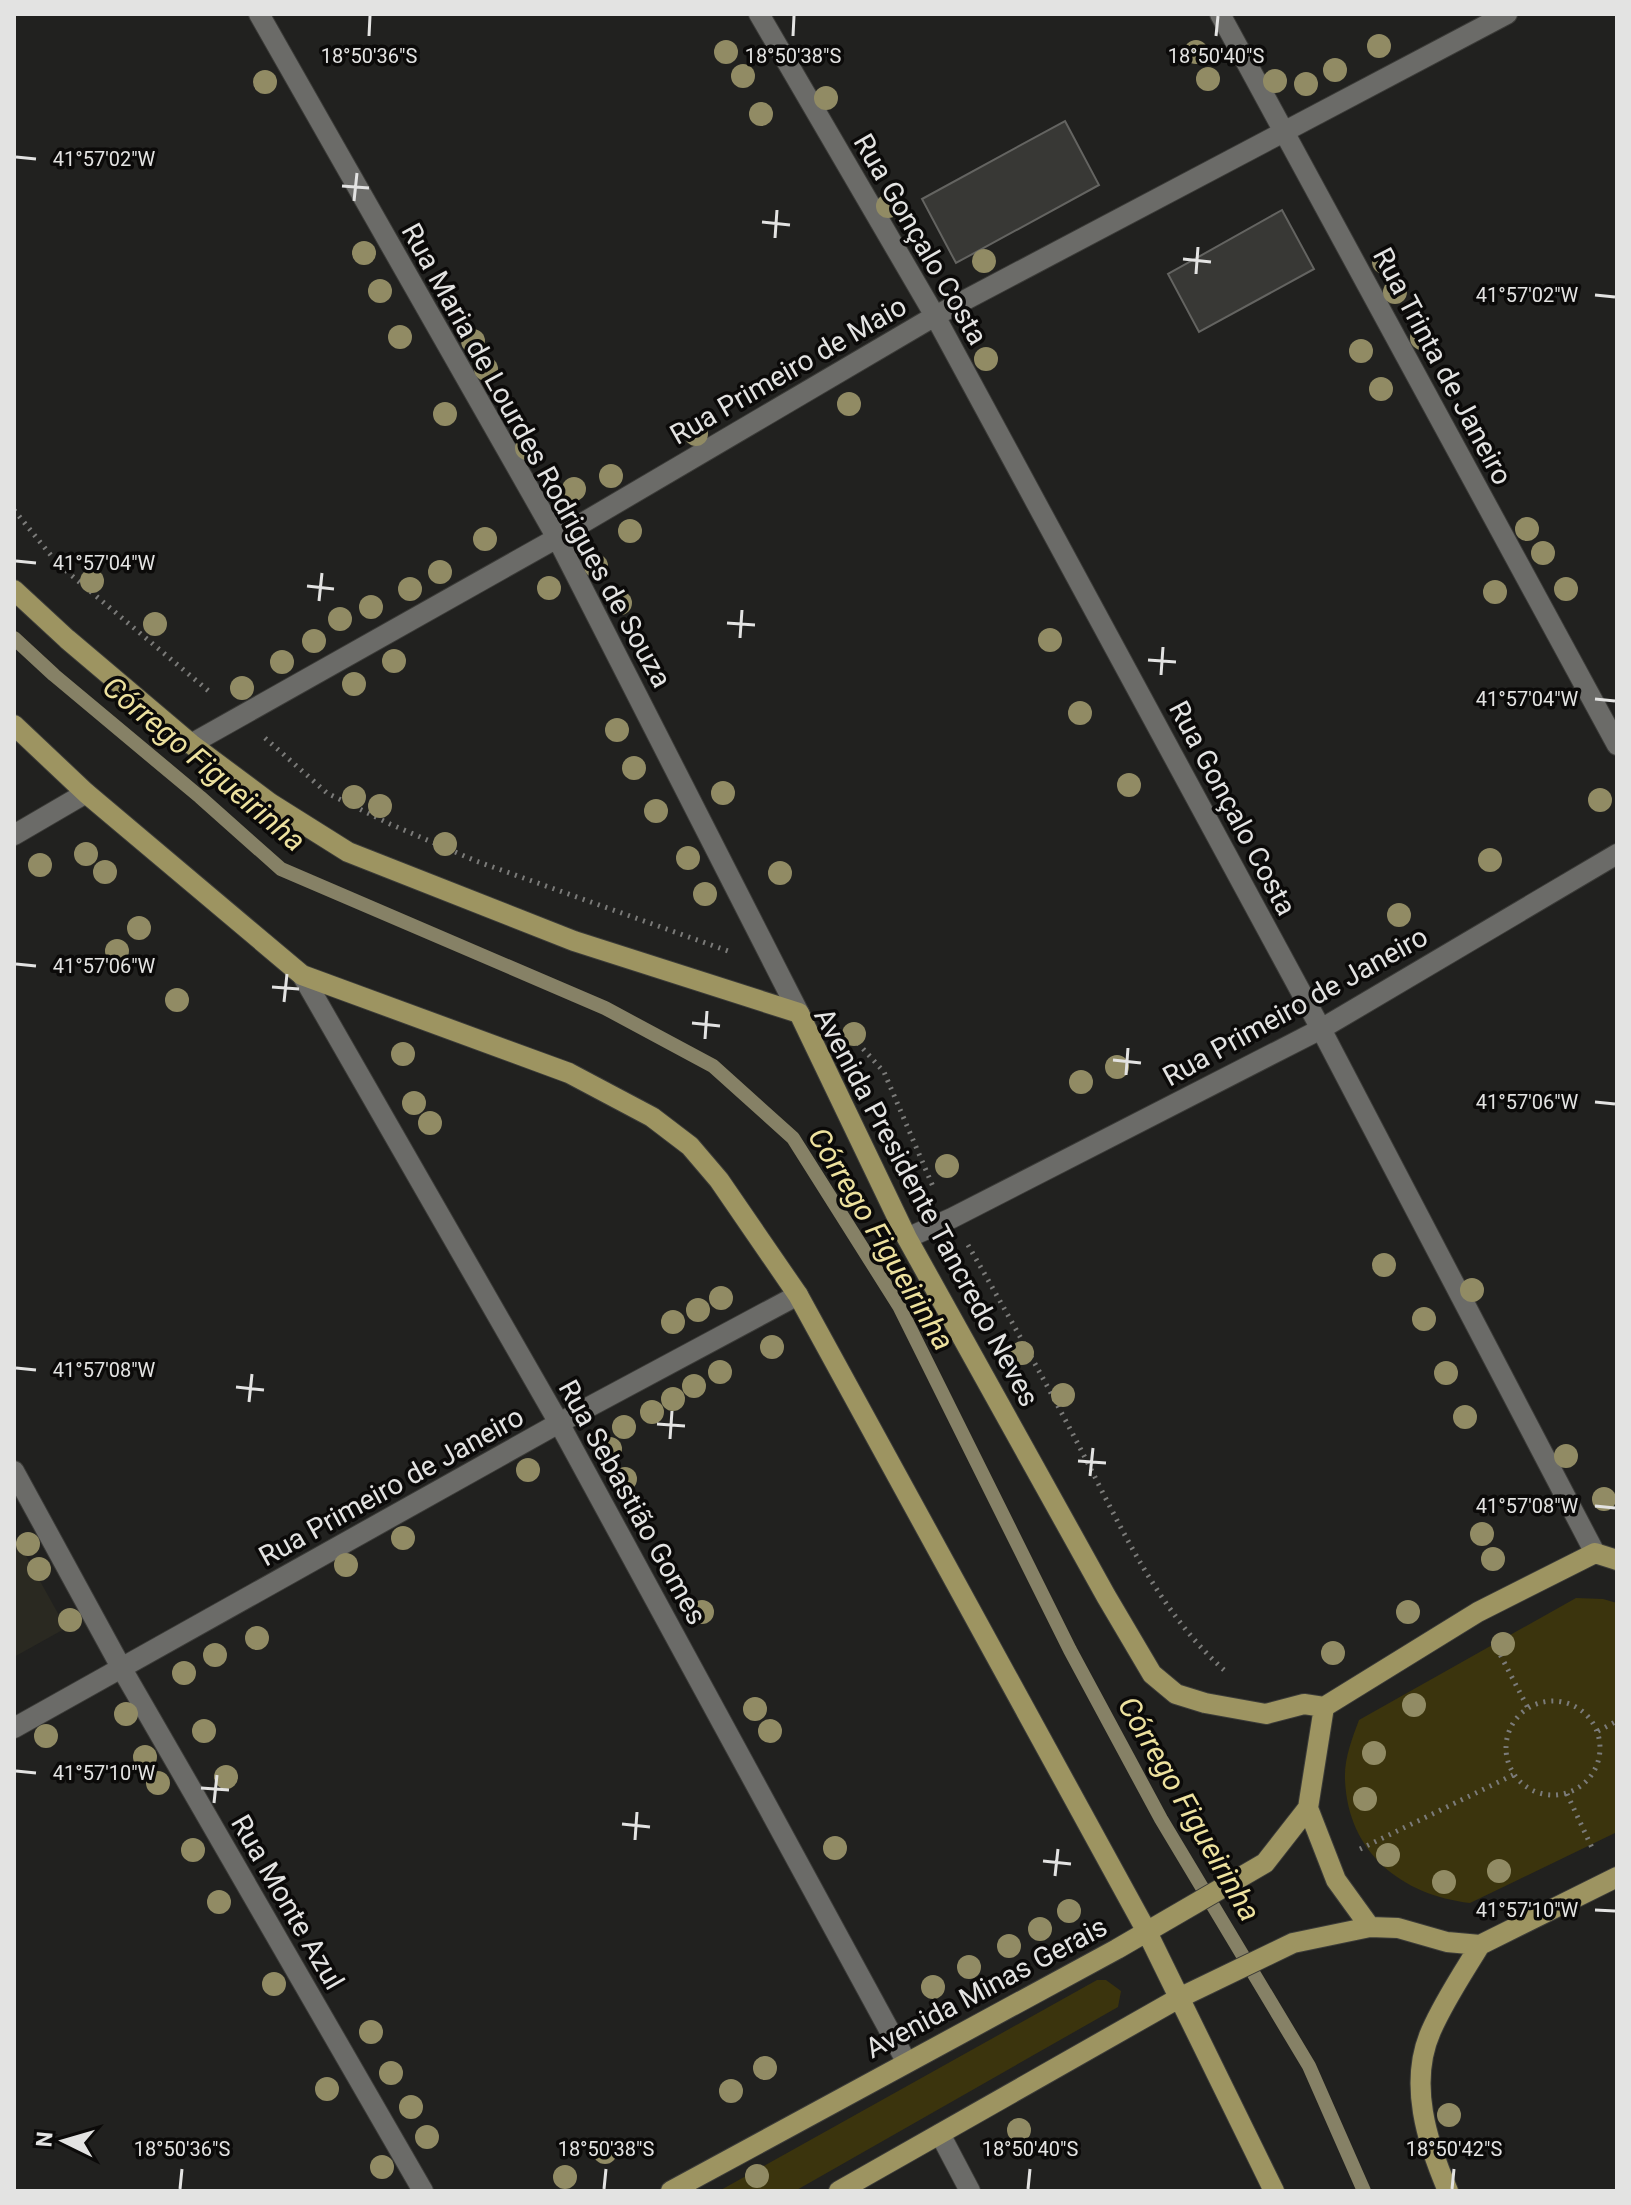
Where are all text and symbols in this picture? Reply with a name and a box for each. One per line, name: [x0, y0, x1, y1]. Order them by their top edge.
text: 18°50'36"S: [321, 44, 417, 68]
text: 18°50'38"S: [745, 44, 841, 68]
text: 18°50'40"S: [1168, 44, 1264, 68]
street label: Rua Gonçalo Costa: [847, 128, 994, 351]
text: 41°57'02"W: [53, 147, 156, 171]
street label: Rua Maria de Lourdes Rodrigues de Souza: [395, 217, 678, 693]
street label: Rua Trinta de Janeiro: [1366, 242, 1519, 490]
text: 41°57'02"W: [1476, 283, 1579, 307]
street label: Rua Primeiro de Maio: [664, 289, 912, 452]
text: 41°57'04"W: [53, 551, 156, 575]
water label: Córrego Figueirinha: [96, 669, 313, 859]
text: 41°57'04"W: [1476, 687, 1579, 711]
street label: Rua Gonçalo Costa: [1162, 695, 1303, 921]
street label: Rua Primeiro de Janeiro: [1157, 920, 1433, 1093]
text: 41°57'06"W: [53, 954, 156, 978]
street label: Avenida Presidente Tancredo Neves: [807, 1003, 1046, 1412]
text: 41°57'06"W: [1476, 1090, 1579, 1114]
water label: Córrego Figueirinha: [801, 1121, 962, 1356]
text: 41°57'08"W: [53, 1358, 156, 1382]
street label: Rua Sebastião Gomes: [552, 1374, 714, 1630]
street label: Rua Primeiro de Janeiro: [253, 1400, 529, 1573]
text: 41°57'08"W: [1476, 1494, 1579, 1518]
water label: Córrego Figueirinha: [1111, 1690, 1268, 1927]
text: 41°57'10"W: [53, 1761, 156, 1785]
street label: Rua Monte Azul: [224, 1809, 351, 1995]
text: 41°57'10"W: [1476, 1898, 1579, 1922]
street label: Avenida Minas Gerais: [860, 1910, 1113, 2065]
north arrow: [24, 2101, 104, 2181]
text: N: [31, 2130, 58, 2148]
text: 18°50'36"S: [134, 2137, 230, 2161]
text: 18°50'38"S: [558, 2137, 654, 2161]
text: 18°50'40"S: [982, 2137, 1078, 2161]
text: 18°50'42"S: [1406, 2137, 1502, 2161]

